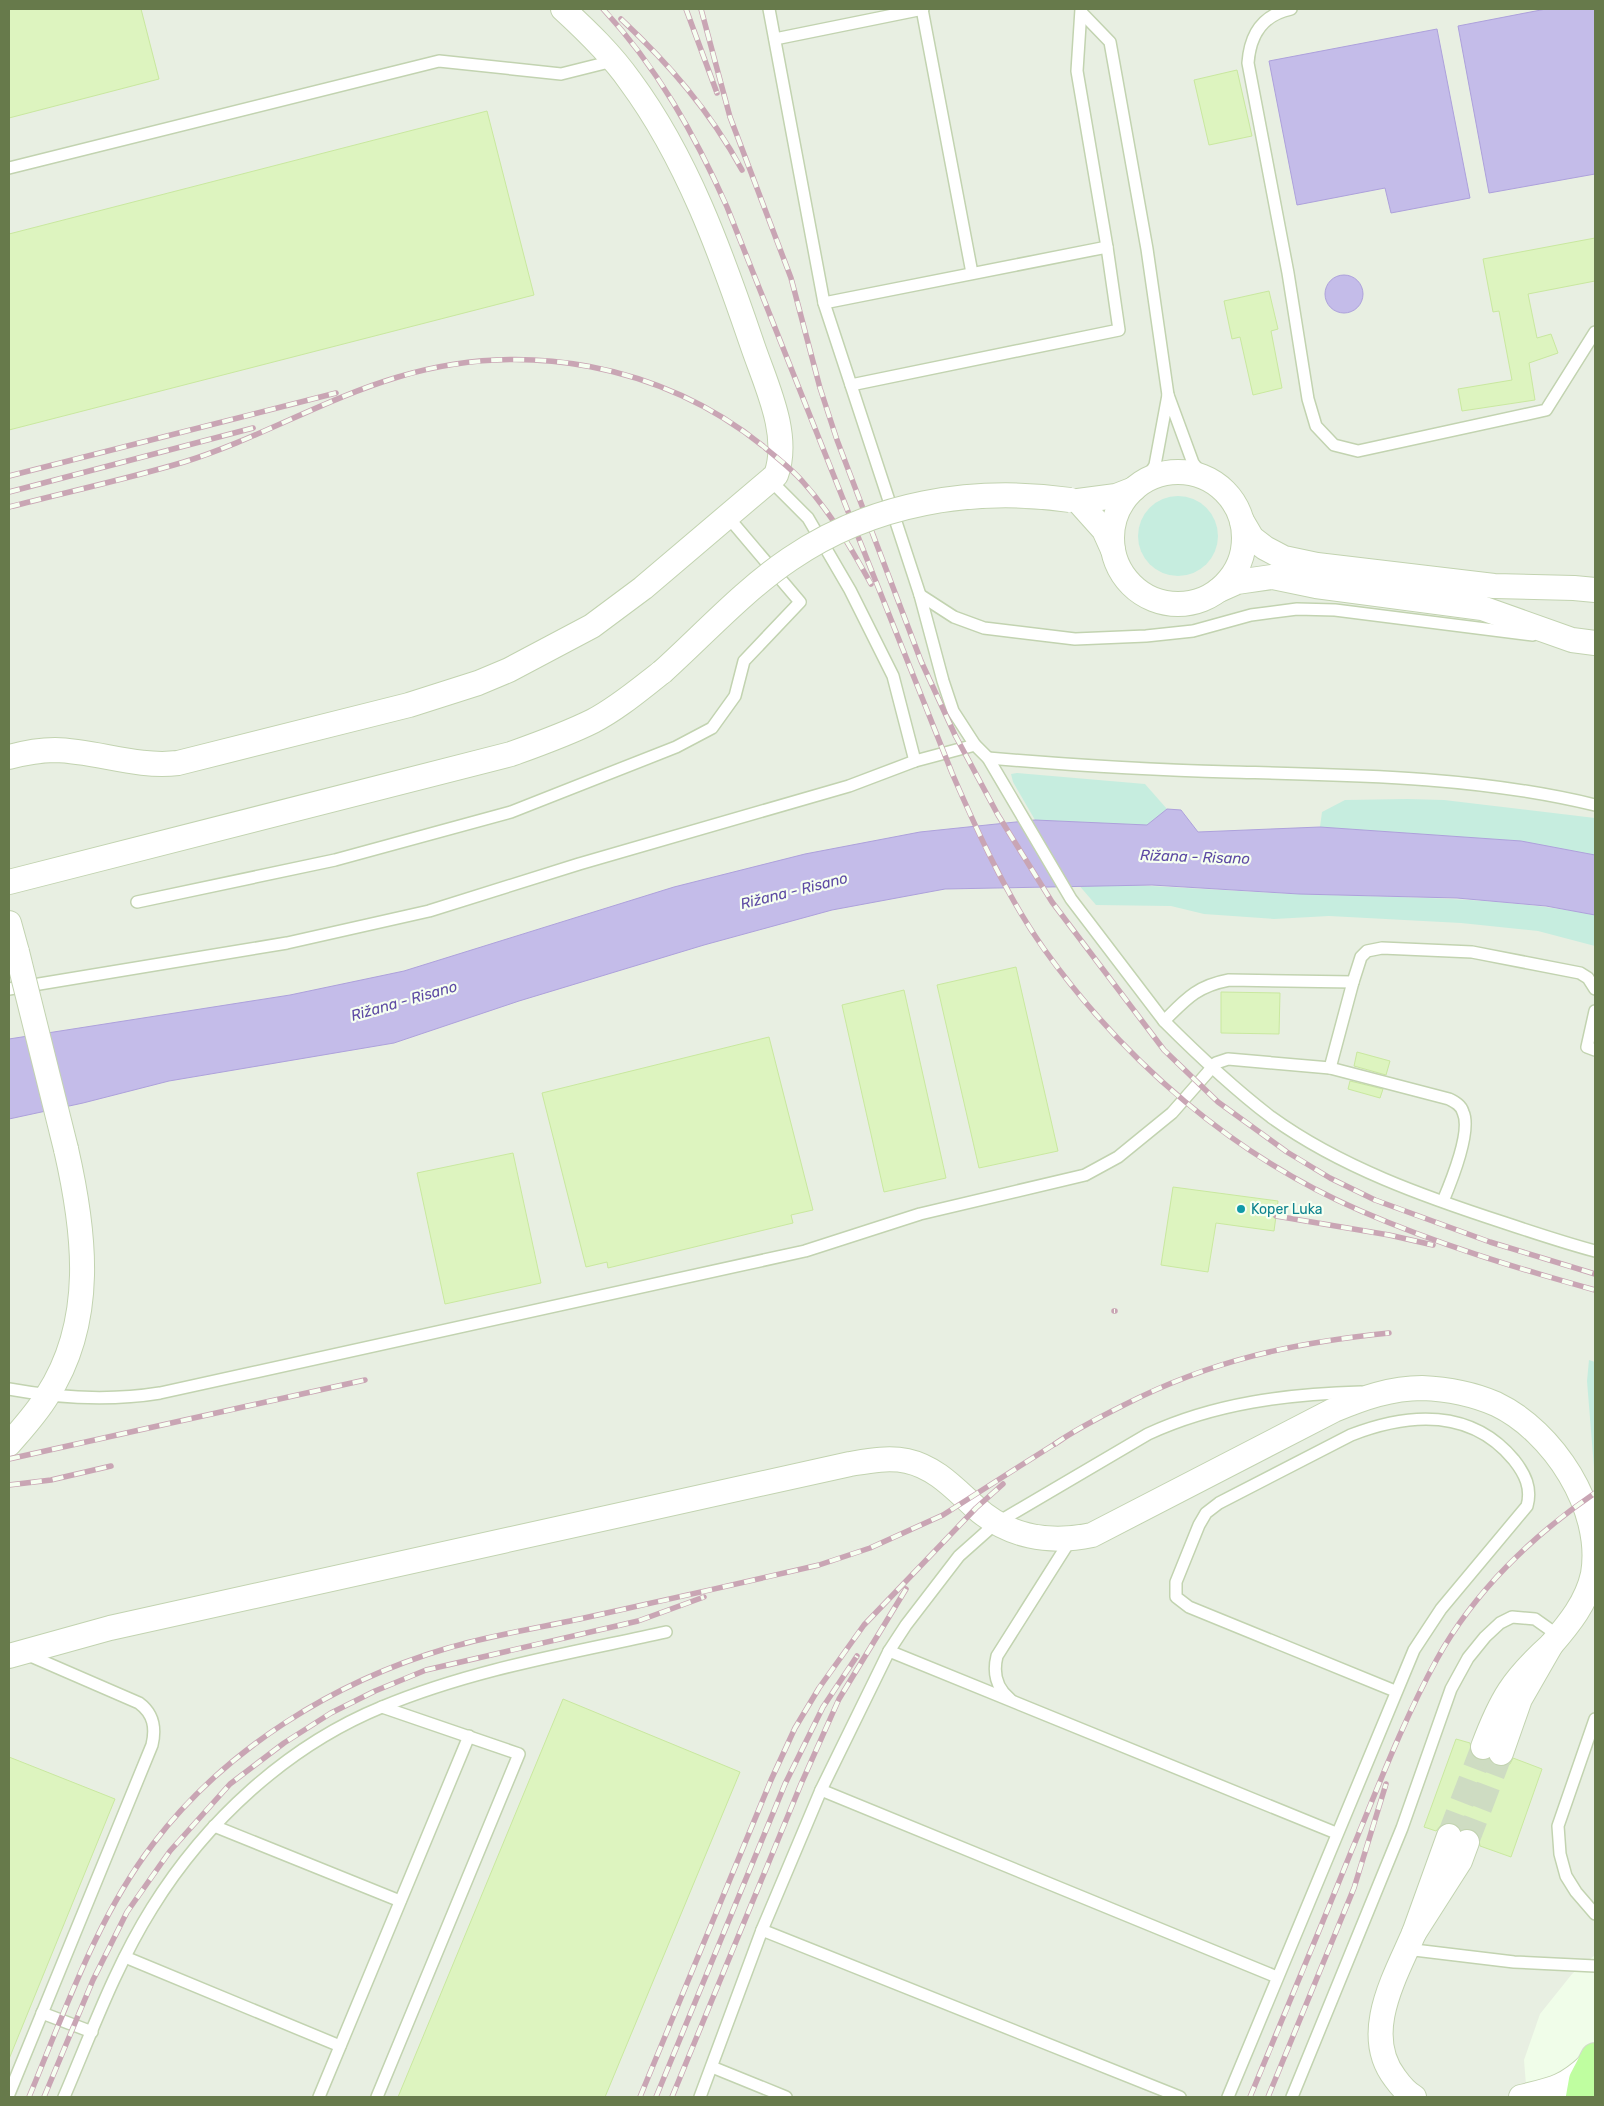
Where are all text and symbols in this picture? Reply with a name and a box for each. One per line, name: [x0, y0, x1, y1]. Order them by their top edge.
water label: Rižana - Risano: [1140, 846, 1251, 868]
water label: Rižana - Risano: [738, 869, 850, 913]
water label: Rižana - Risano: [349, 977, 460, 1025]
place label: Koper Luka: [1251, 1201, 1323, 1218]
marker: Koper Luka: [1235, 1203, 1247, 1215]

